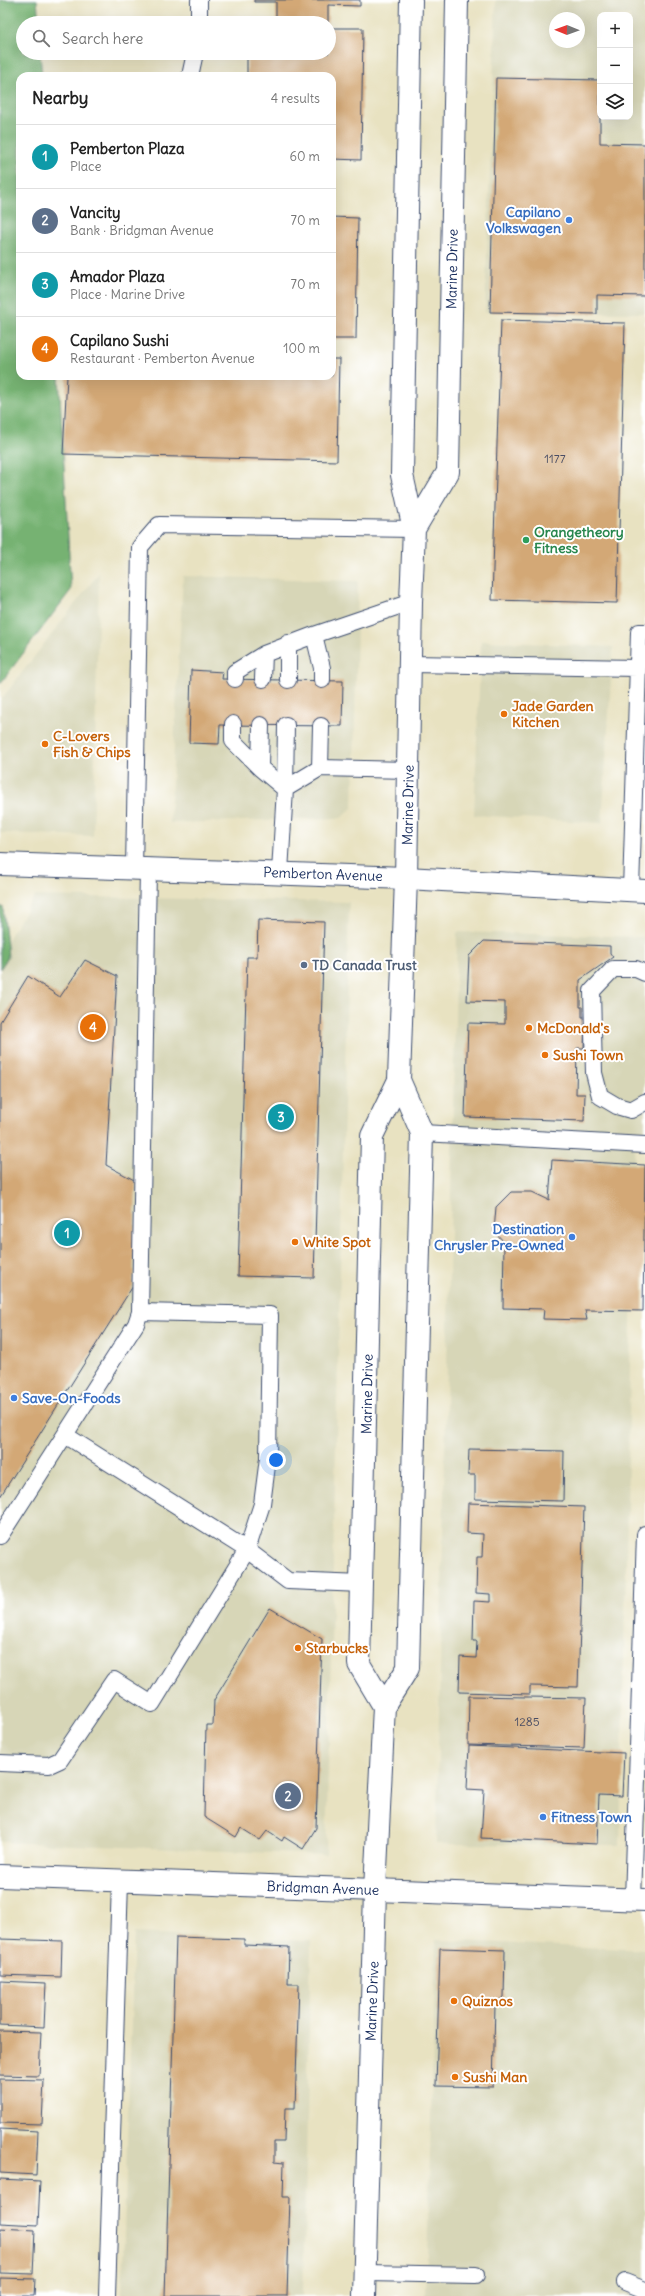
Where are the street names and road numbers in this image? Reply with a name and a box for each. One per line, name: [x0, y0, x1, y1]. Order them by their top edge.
street label: Marine Drive: [442, 229, 462, 309]
street label: Marine Drive: [398, 765, 418, 845]
street label: Pemberton Avenue: [263, 863, 383, 885]
street label: Marine Drive: [357, 1354, 377, 1434]
street label: Bridgman Avenue: [266, 1877, 380, 1899]
street label: Marine Drive: [362, 1961, 382, 2041]

